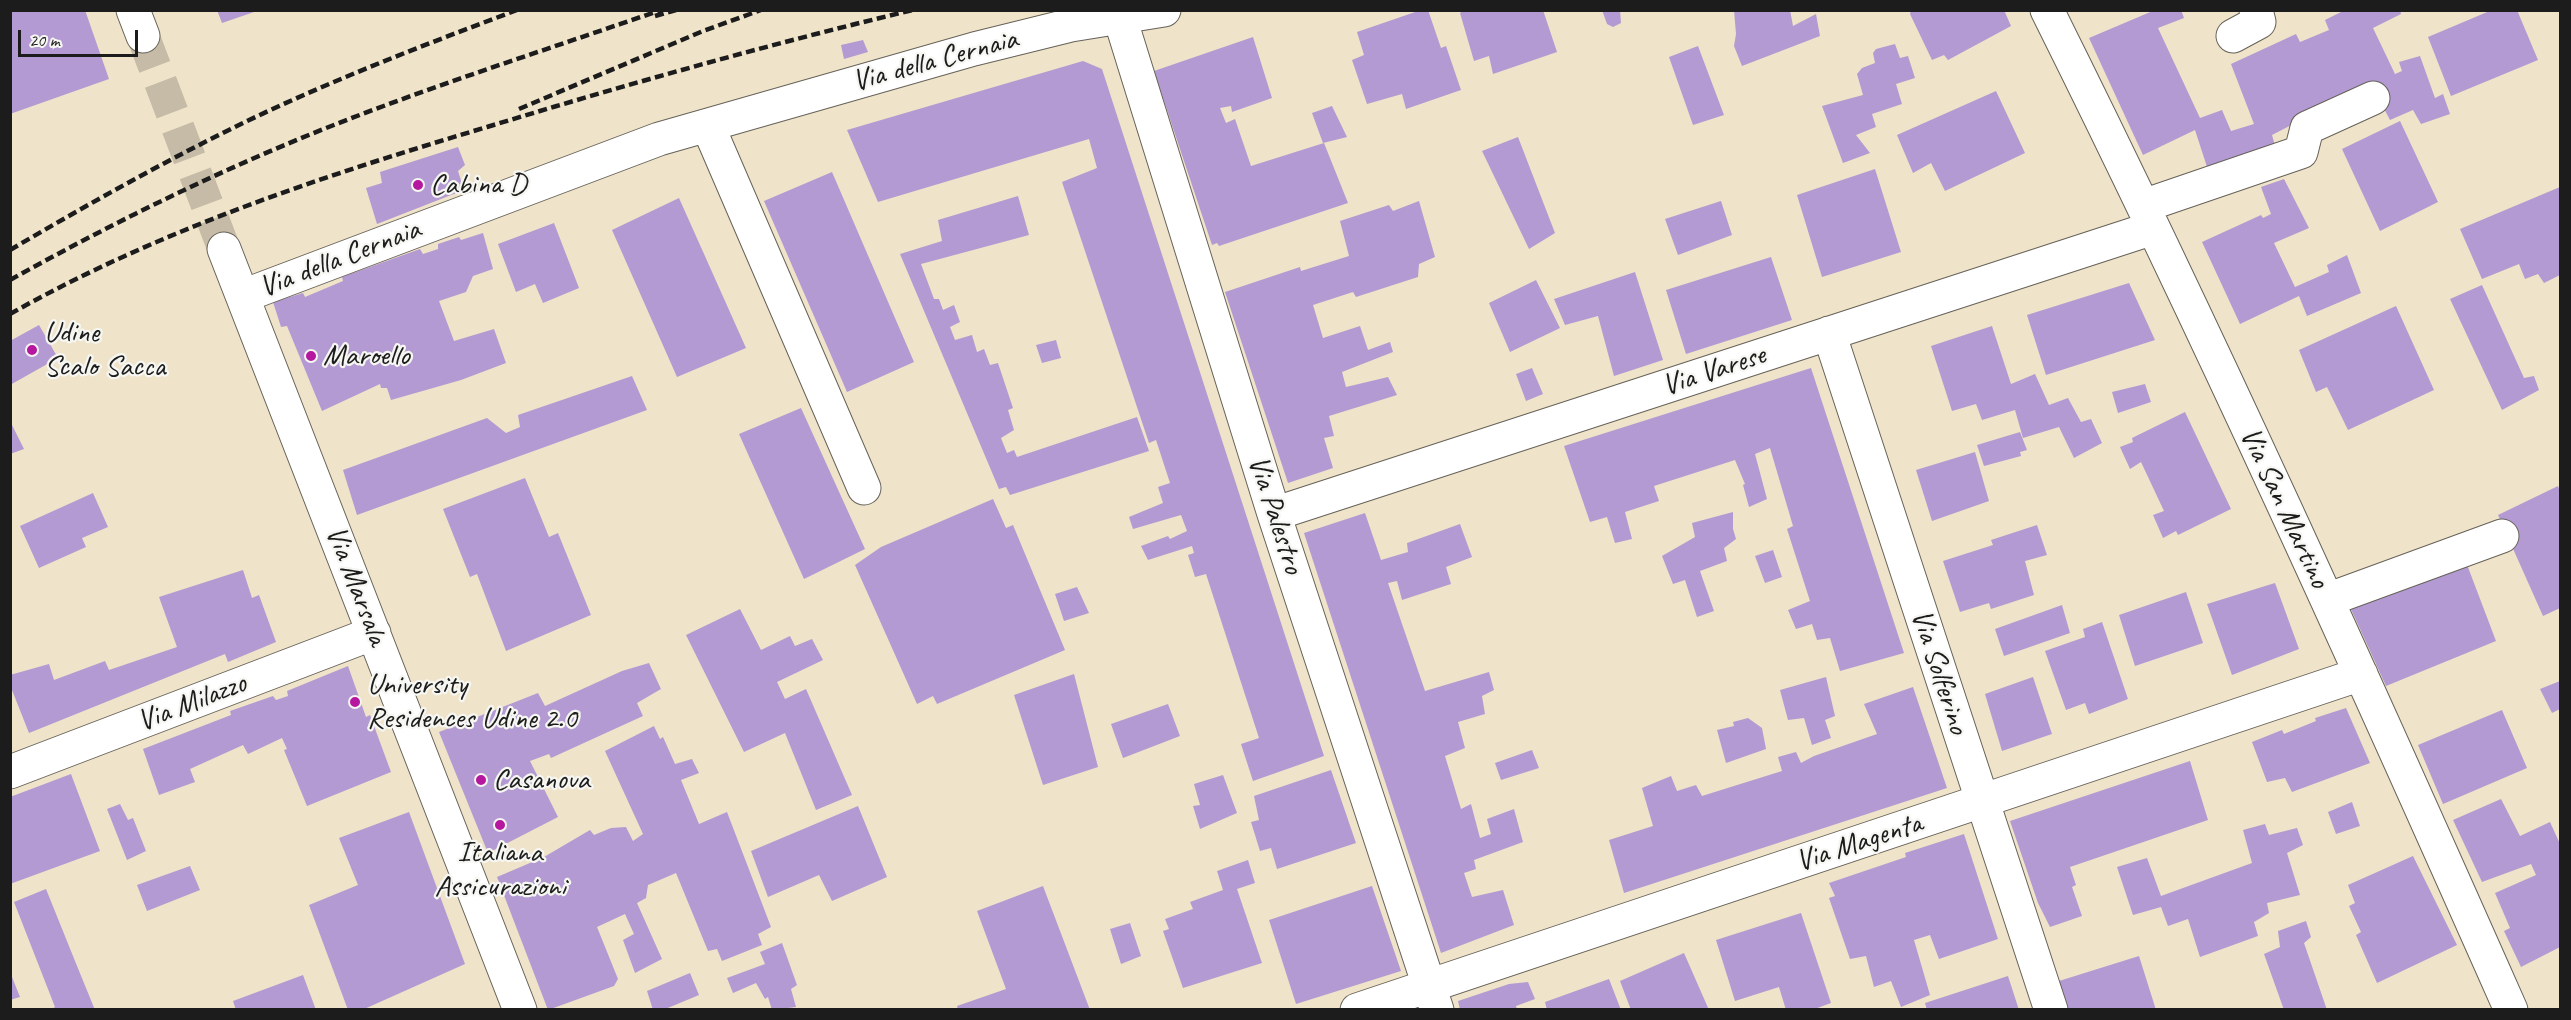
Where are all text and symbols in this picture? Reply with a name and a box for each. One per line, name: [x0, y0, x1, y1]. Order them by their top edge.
scale bar: [21, 18, 141, 56]
street label: Via della Cernaia: [848, 22, 1022, 100]
text: 20 m: [29, 29, 60, 51]
place label: Cabina D: [430, 167, 526, 203]
marker: Cabina D: [411, 178, 425, 192]
street label: Via della Cernaia: [254, 212, 426, 306]
place label: Udine Scalo Sacca: [44, 315, 165, 386]
street label: Via Varese: [1658, 337, 1770, 405]
place label: Maroello: [323, 338, 410, 374]
marker: Udine Scalo Sacca: [25, 343, 39, 357]
marker: Maroello: [304, 349, 318, 363]
street label: Via San Martino: [2231, 422, 2337, 594]
street label: Via Palestro: [1239, 452, 1311, 578]
street label: Via Marsala: [317, 521, 395, 651]
street label: Via Solferino: [1902, 605, 1976, 739]
street label: Via Milazzo: [132, 666, 252, 740]
place label: University Residences Udine 2.0: [367, 667, 577, 738]
marker: University Residences Udine 2.0: [348, 695, 362, 709]
place label: Casanova: [493, 762, 590, 798]
marker: Casanova: [474, 773, 488, 787]
street label: Via Magenta: [1791, 806, 1927, 880]
marker: Italiana Assicurazioni: [493, 818, 507, 832]
place label: Italiana Assicurazioni: [435, 835, 565, 906]

